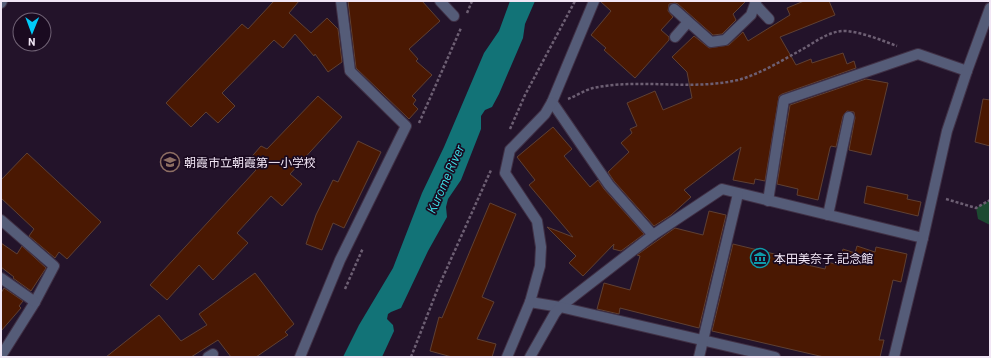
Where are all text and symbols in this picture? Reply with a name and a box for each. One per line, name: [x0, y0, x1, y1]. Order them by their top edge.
north arrow: [12, 12, 52, 52]
text: N: [28, 36, 36, 49]
water label: Kurome River: [423, 142, 467, 216]
school or university icon: 朝霞市立朝霞第一小学校: [159, 151, 181, 173]
place label: 朝霞市立朝霞第一小学校: [184, 155, 316, 169]
museum icon: 本田美奈子.記念館: [749, 247, 771, 269]
place label: 本田美奈子.記念館: [774, 251, 873, 265]

